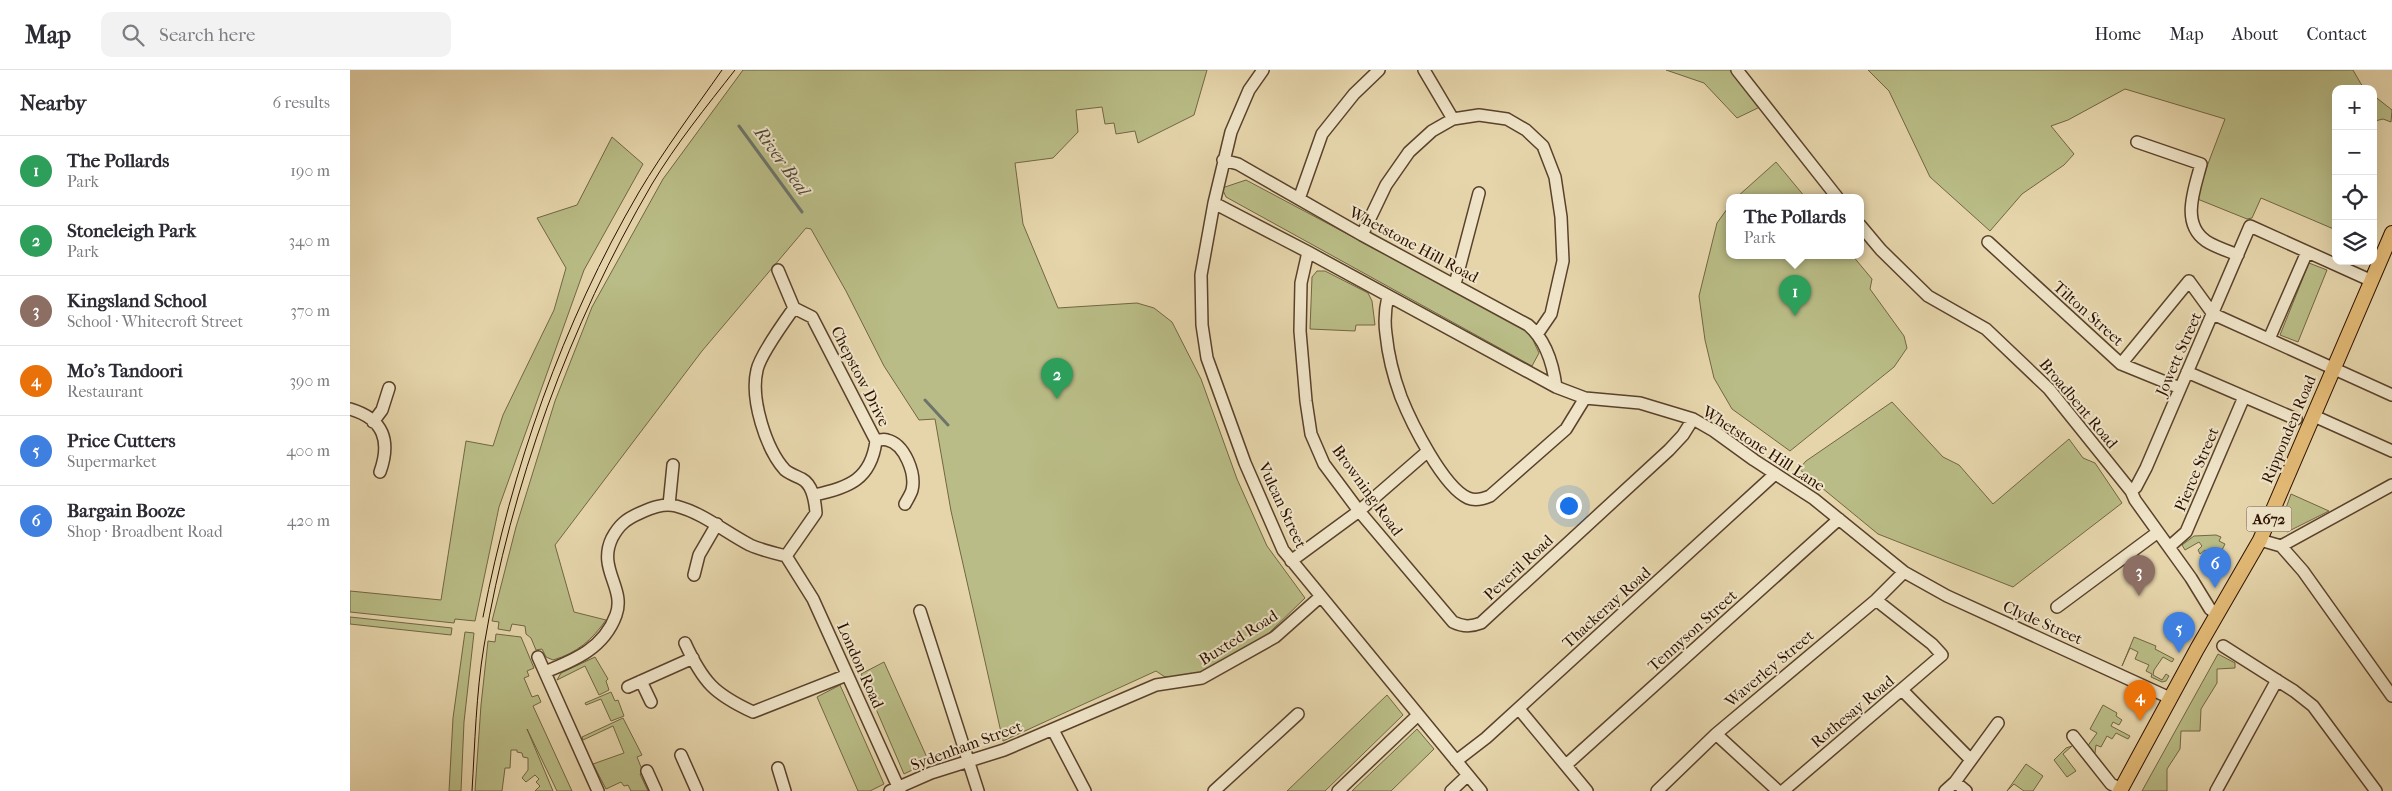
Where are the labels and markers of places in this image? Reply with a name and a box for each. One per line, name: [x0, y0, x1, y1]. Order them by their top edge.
pin: 1: [1779, 275, 1811, 316]
pin: 2: [1041, 358, 1073, 399]
pin: 6: [2199, 547, 2231, 588]
pin: 3: [2123, 555, 2155, 596]
pin: 5: [2163, 612, 2195, 653]
pin: 4: [2124, 680, 2156, 721]

